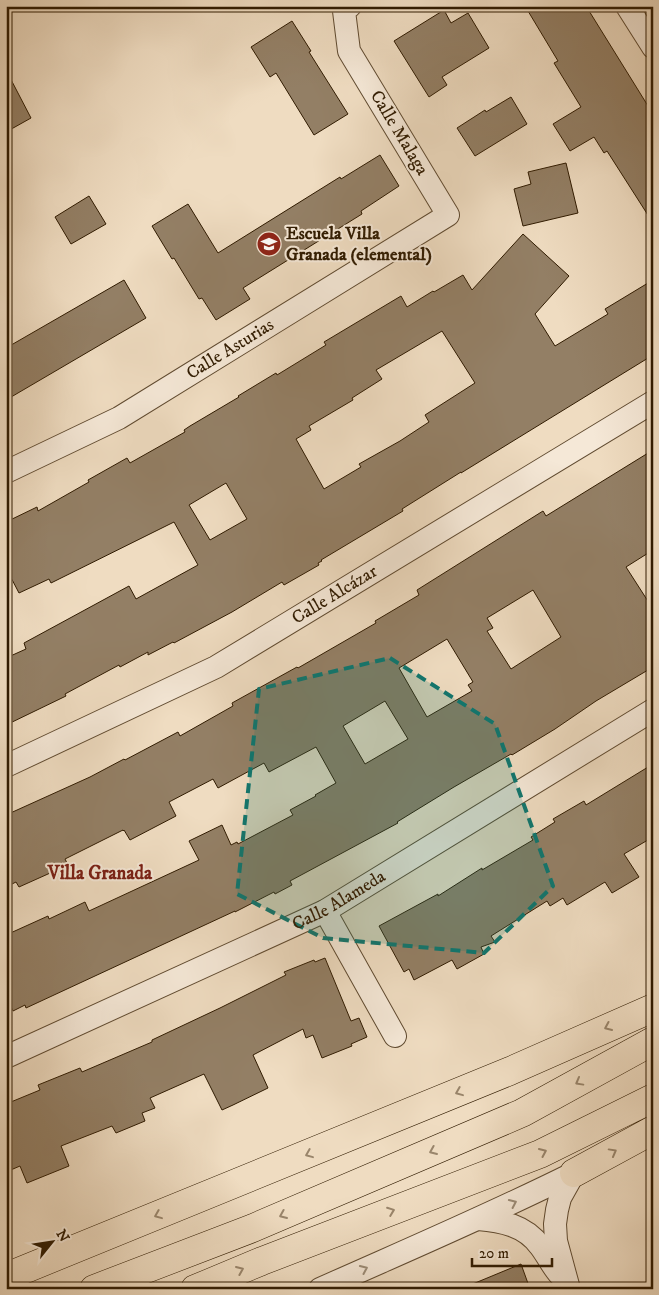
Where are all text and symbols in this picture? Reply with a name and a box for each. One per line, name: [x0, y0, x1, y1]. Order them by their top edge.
street label: Calle Malaga: [365, 87, 433, 180]
place label: Escuela Villa Granada (elemental): [286, 223, 432, 266]
school or university icon: Escuela Villa Granada (elemental): [256, 231, 282, 257]
street label: Calle Asturias: [183, 314, 278, 385]
street label: Calle Alcázar: [288, 561, 382, 629]
district label: Villa Granada: [47, 862, 153, 885]
street label: Calle Alameda: [289, 865, 390, 935]
one-way arrow: [604, 1021, 613, 1032]
one-way arrow: [576, 1075, 585, 1085]
one-way arrow: [455, 1086, 464, 1096]
one-way arrow: [429, 1145, 438, 1156]
one-way arrow: [305, 1147, 314, 1158]
one-way arrow: [537, 1148, 546, 1158]
one-way arrow: [608, 1148, 617, 1158]
one-way arrow: [508, 1198, 517, 1209]
one-way arrow: [386, 1207, 395, 1217]
one-way arrow: [154, 1209, 163, 1220]
one-way arrow: [279, 1209, 288, 1220]
north arrow: [28, 1218, 78, 1268]
text: N: [52, 1227, 73, 1246]
scale bar: [472, 1235, 552, 1267]
text: 20 m: [479, 1244, 509, 1263]
one-way arrow: [359, 1265, 368, 1275]
one-way arrow: [235, 1266, 244, 1276]

